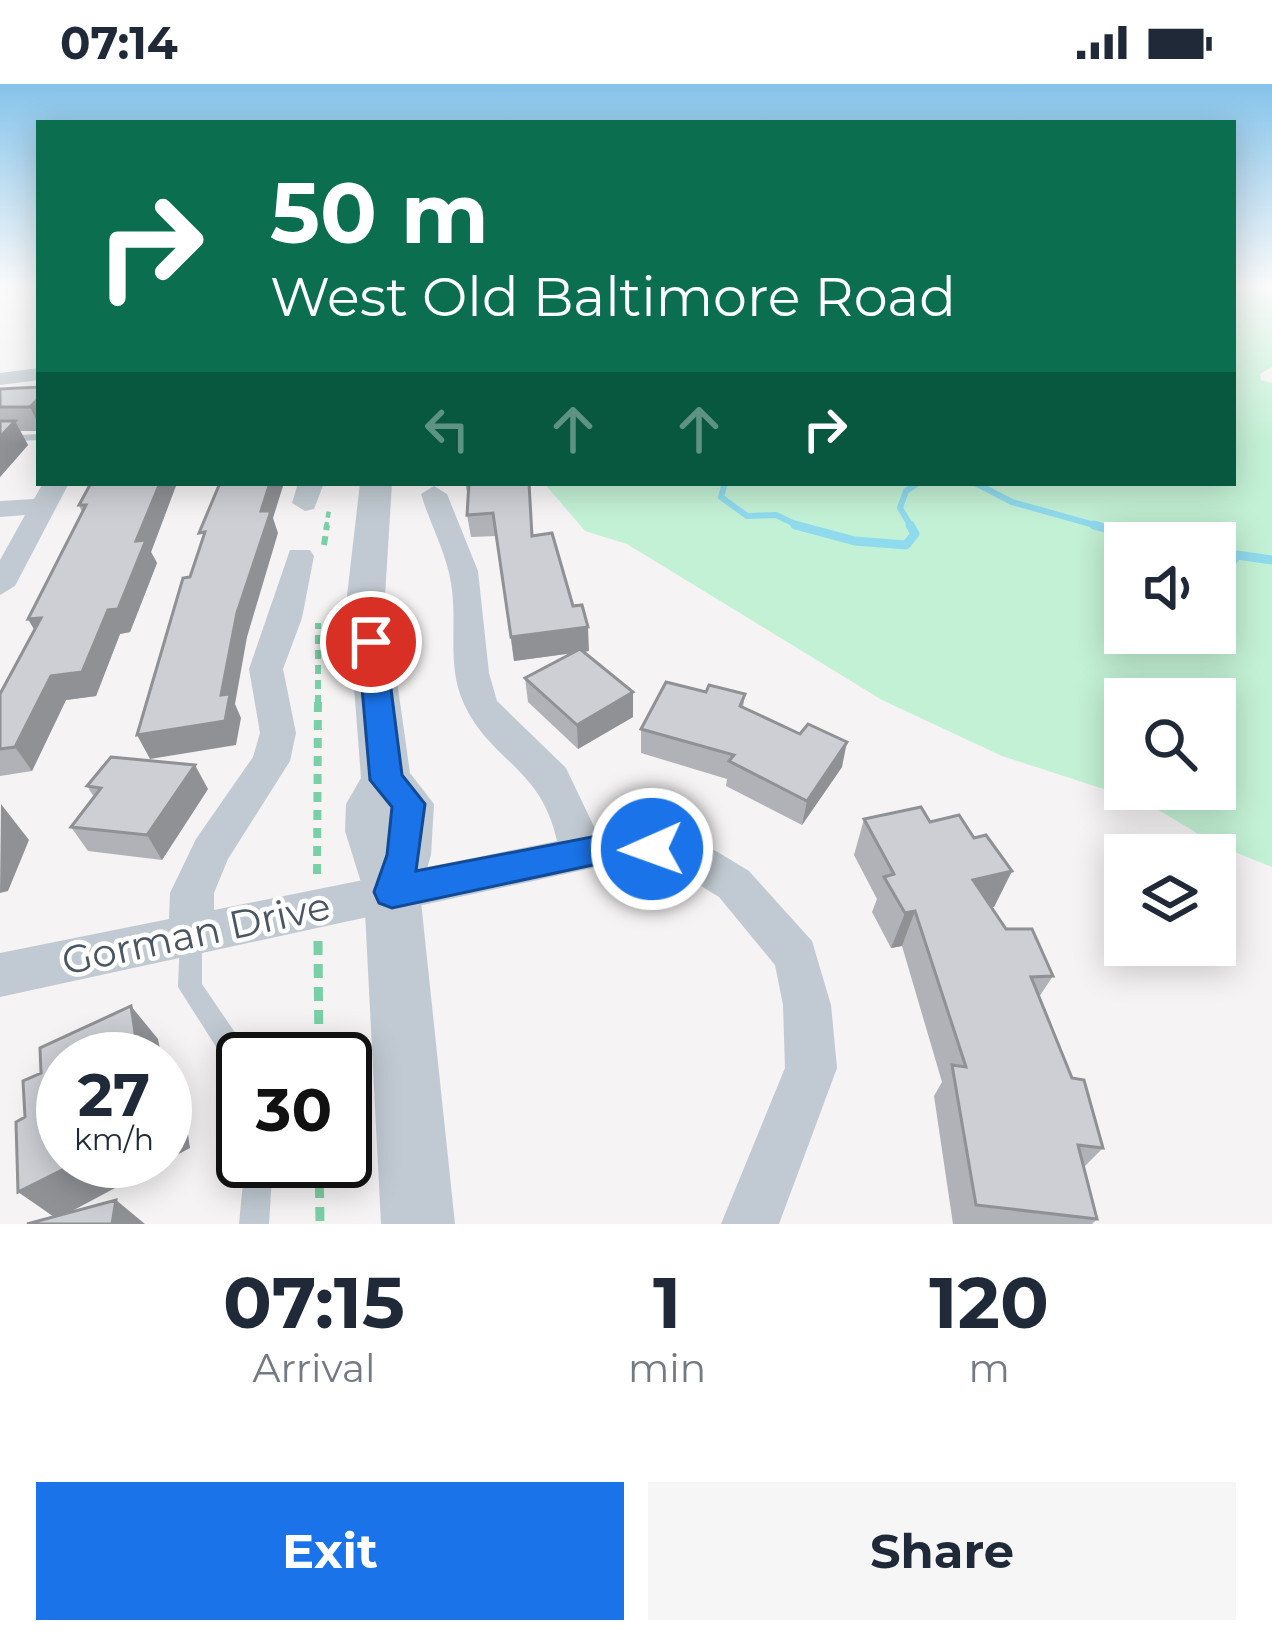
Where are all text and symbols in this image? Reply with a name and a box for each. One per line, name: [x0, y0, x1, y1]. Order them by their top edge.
text: 07:14: [60, 15, 178, 70]
text: 50 m: [270, 162, 489, 264]
icon: right: [72, 168, 228, 324]
text: West Old Baltimore Road: [270, 264, 956, 330]
icon: left: [414, 396, 480, 462]
icon: ahead: [540, 396, 606, 462]
icon: ahead: [666, 396, 732, 462]
icon: right: [792, 396, 858, 462]
map controls: [1104, 522, 1236, 966]
button: sound: [1104, 522, 1236, 654]
pin: [320, 591, 422, 693]
icon: arrive: [338, 609, 404, 675]
button: search: [1104, 678, 1236, 810]
position arrow: [589, 786, 715, 912]
button: layers: [1104, 834, 1236, 966]
street label: Gorman Drive: [57, 881, 335, 985]
speed limit sign: 30: [216, 1032, 372, 1188]
text: 27: [78, 1058, 150, 1131]
text: km/h: [74, 1121, 154, 1158]
text: 07:15: [223, 1258, 405, 1346]
text: 1: [653, 1258, 681, 1346]
text: 120: [929, 1258, 1049, 1346]
text: Arrival: [252, 1344, 375, 1392]
text: min: [628, 1344, 706, 1392]
text: m: [968, 1344, 1010, 1392]
button: Exit: [36, 1482, 624, 1620]
button: Share: [648, 1482, 1236, 1620]

